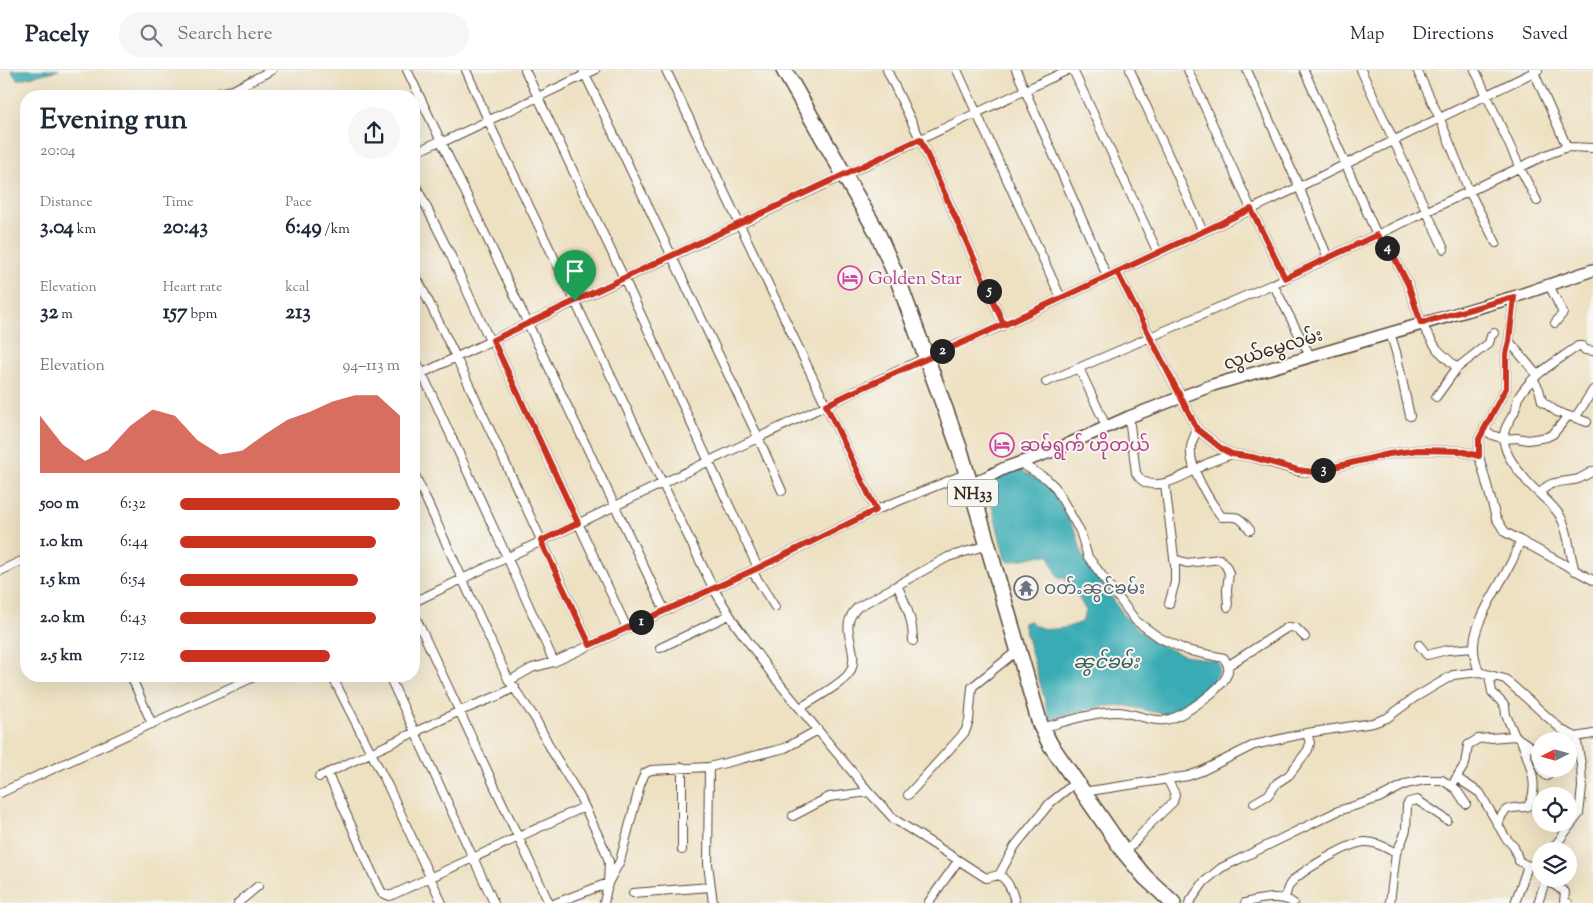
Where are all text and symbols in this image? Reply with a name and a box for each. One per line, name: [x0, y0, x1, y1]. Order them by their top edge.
search box: [119, 12, 469, 57]
text: Pacely: [25, 18, 89, 52]
icon: search: [137, 21, 165, 49]
text: Search here: [177, 21, 273, 48]
text: Map: [1350, 22, 1385, 48]
text: Directions: [1413, 22, 1494, 48]
text: Saved: [1522, 22, 1568, 48]
text: Evening run: [40, 101, 187, 141]
button: share: [348, 107, 400, 159]
text: 20:04: [40, 140, 76, 163]
text: Distance: [40, 193, 93, 213]
text: Time: [163, 193, 194, 213]
text: Pace: [285, 193, 312, 213]
text: 3.04: [40, 213, 74, 243]
text: 20:43: [163, 213, 208, 243]
text: 6:49: [285, 213, 322, 243]
text: km: [74, 220, 96, 240]
text: /km: [322, 220, 350, 240]
pin: 4: [1374, 236, 1400, 260]
text: 4: [1384, 238, 1391, 258]
pin: [554, 250, 596, 301]
icon: arrive: [561, 257, 589, 285]
hotel icon: Golden Star: [837, 265, 863, 291]
place label: Golden Star: [868, 267, 962, 293]
text: Elevation: [40, 278, 97, 298]
text: Heart rate: [163, 278, 222, 298]
text: kcal: [285, 278, 309, 298]
pin: 5: [976, 278, 1002, 304]
text: 5: [987, 281, 992, 301]
text: 32: [40, 298, 58, 328]
text: 157: [163, 298, 188, 328]
text: 213: [285, 298, 311, 328]
text: m: [58, 305, 73, 325]
text: bpm: [188, 305, 217, 325]
street label: လွယ်မွေလမ်း: [1220, 322, 1326, 378]
pin: 2: [930, 338, 954, 364]
text: 2: [939, 341, 946, 361]
text: Elevation: [40, 355, 105, 378]
text: 94–113 m: [342, 355, 400, 378]
place label: ဆမ်ရွက် ဟိုတယ်: [1020, 431, 1150, 460]
hotel icon: ဆမ်ရွက် ဟိုတယ်: [989, 432, 1015, 458]
pin: 3: [1310, 458, 1336, 482]
text: 3: [1321, 460, 1326, 480]
road number: NH33: [948, 479, 998, 506]
text: 500 m: [40, 493, 79, 516]
text: 6:32: [120, 493, 146, 516]
text: 1.0 km: [40, 531, 83, 554]
text: 6:44: [120, 531, 148, 554]
text: 1.5 km: [40, 569, 80, 592]
text: 6:54: [120, 569, 146, 592]
temple icon: ဝတ်ႉၼွင်ၶမ်း: [1013, 575, 1039, 601]
place label: ဝတ်ႉၼွင်ၶမ်း: [1044, 575, 1145, 603]
text: 2.0 km: [40, 607, 85, 630]
text: 6:43: [120, 607, 146, 630]
pin: 1: [628, 610, 654, 634]
text: 1: [639, 612, 644, 632]
text: 2.5 km: [40, 645, 82, 668]
text: 7:12: [120, 645, 145, 668]
water label: ၼွင်ၶမ်း: [1073, 648, 1140, 677]
north arrow: [1532, 732, 1578, 778]
map controls: [1532, 732, 1577, 887]
button: locate: [1532, 787, 1577, 832]
button: layers: [1532, 842, 1577, 887]

